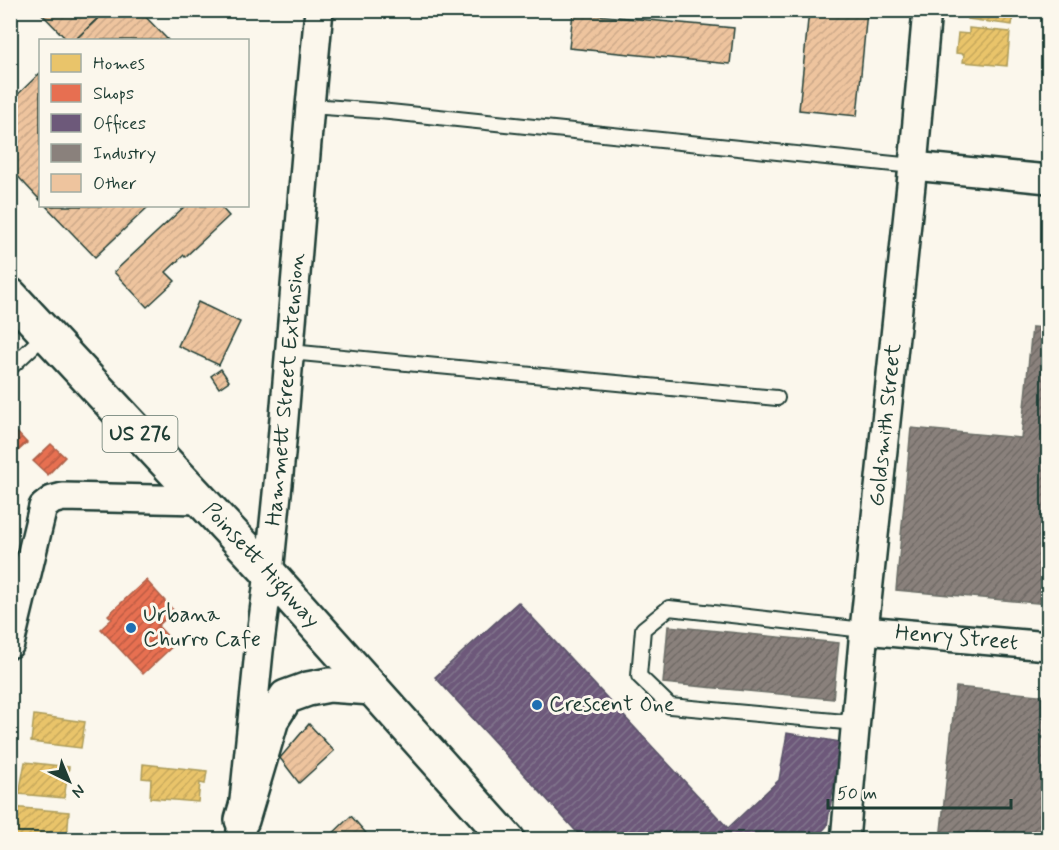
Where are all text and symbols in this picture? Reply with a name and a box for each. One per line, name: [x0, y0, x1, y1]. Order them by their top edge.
legend: [39, 39, 249, 207]
text: Homes: [93, 52, 145, 76]
text: Shops: [93, 82, 134, 106]
text: Offices: [93, 112, 146, 136]
text: Industry: [93, 142, 156, 166]
text: Other: [93, 172, 137, 196]
street label: Hammett Street Extension: [260, 252, 312, 527]
street label: Goldsmith Street: [863, 342, 908, 508]
road number: US 276: [102, 416, 178, 452]
street label: Poinsett Highway: [196, 497, 326, 634]
place label: Urbana Churro Cafe: [143, 601, 261, 654]
street label: Henry Street: [894, 619, 1019, 657]
marker: Urbana Churro Cafe: [124, 621, 138, 635]
place label: Crescent One: [549, 691, 675, 719]
marker: Crescent One: [530, 698, 544, 712]
north arrow: [39, 751, 99, 811]
scale bar: [828, 772, 1011, 810]
text: N: [67, 780, 89, 802]
text: 50 m: [837, 782, 877, 806]

